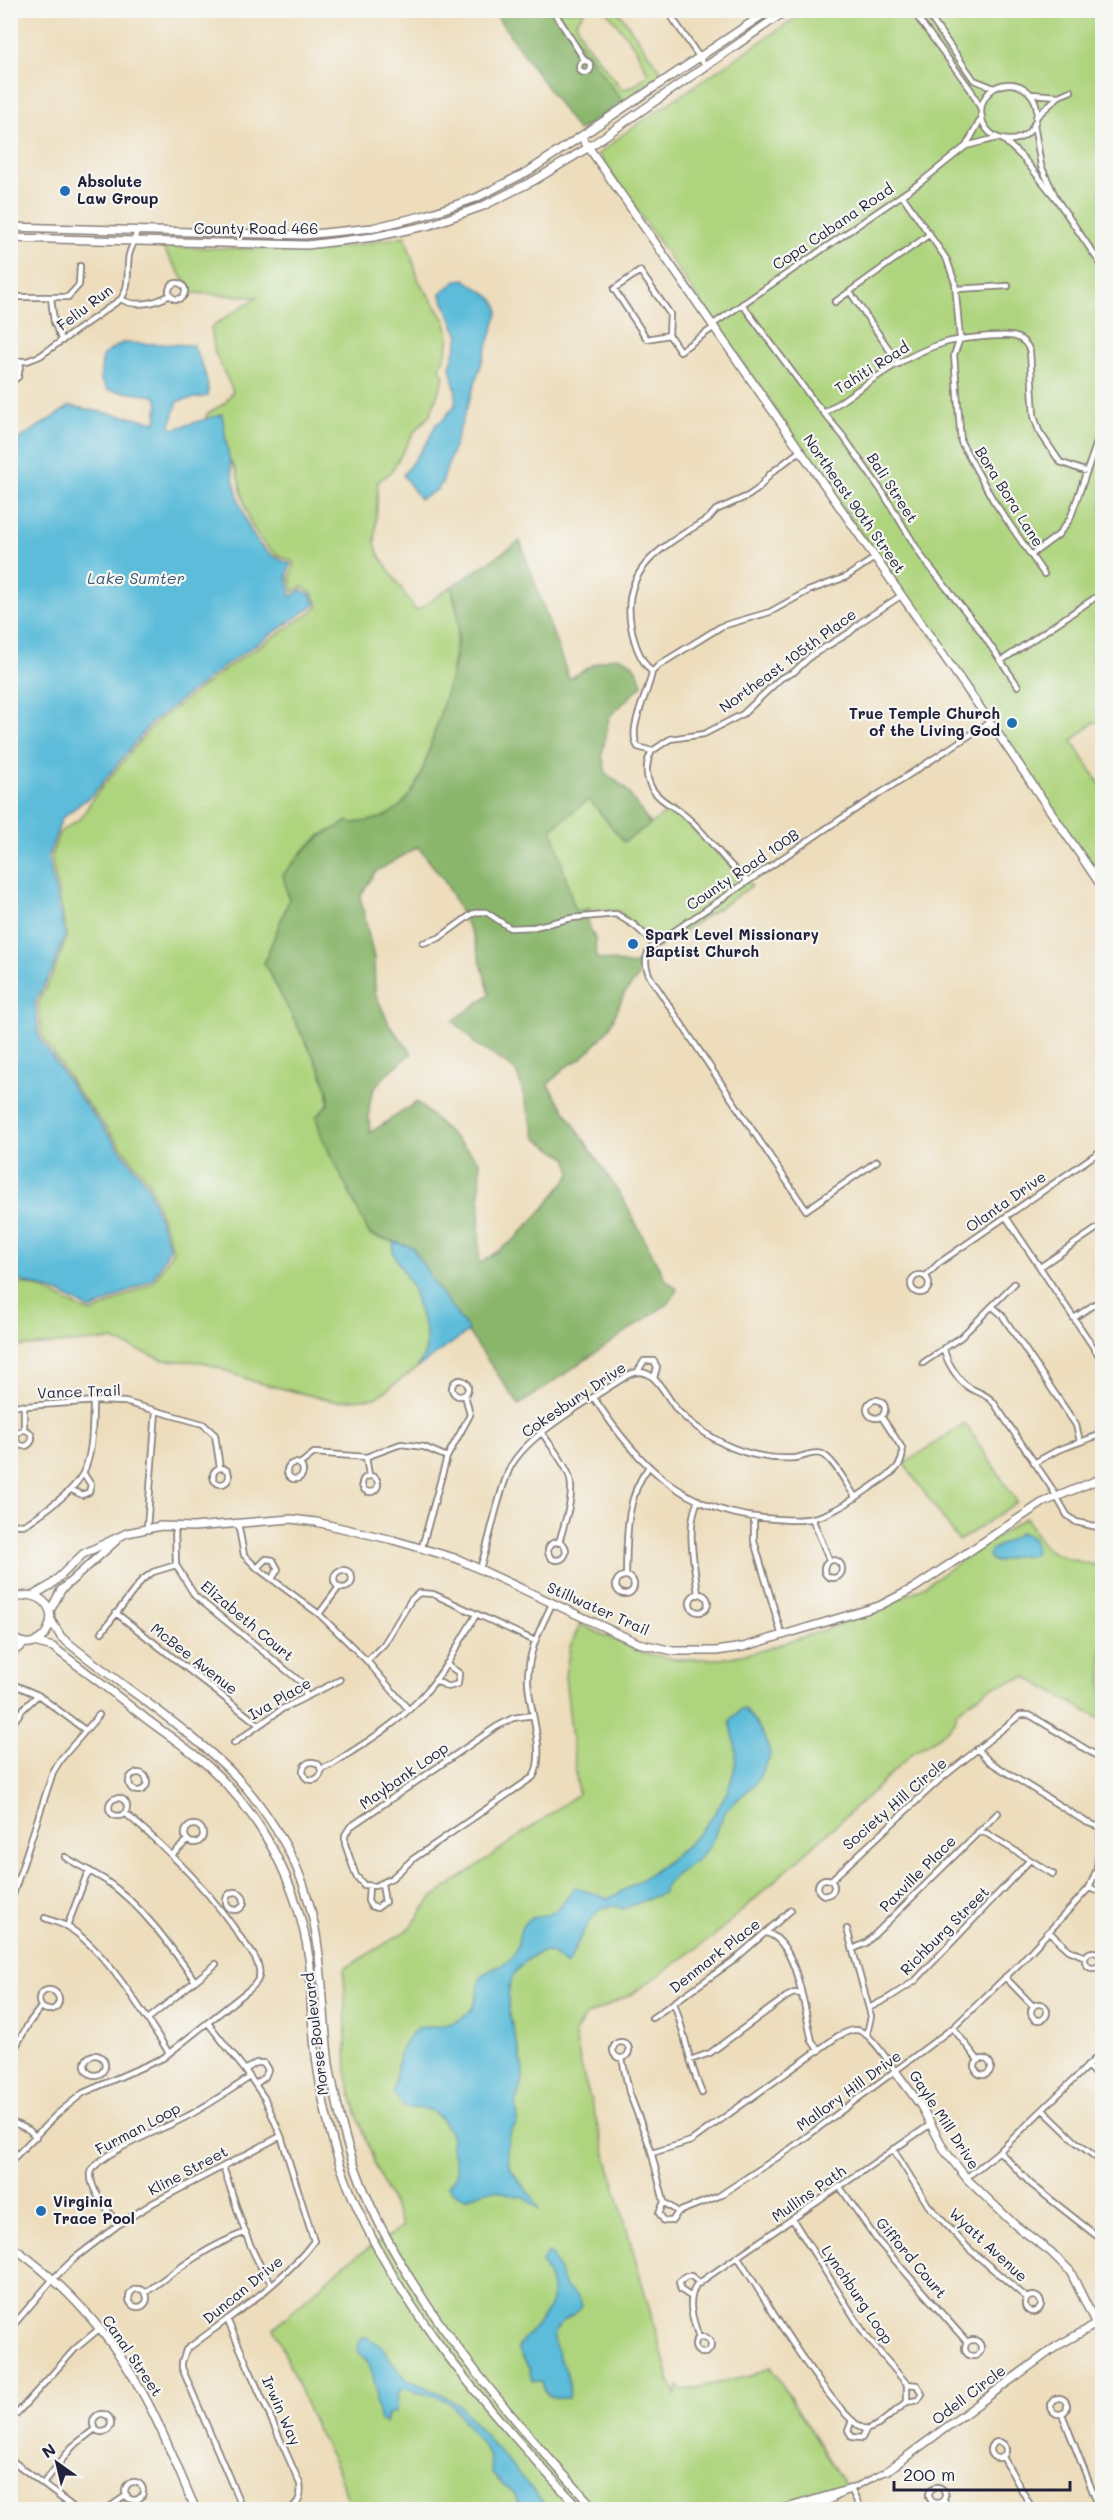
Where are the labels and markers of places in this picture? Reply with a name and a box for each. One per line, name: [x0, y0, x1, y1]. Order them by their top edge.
place label: Absolute Law Group: [77, 171, 158, 208]
marker: Absolute Law Group: [58, 184, 72, 198]
place label: True Temple Church of the Living God: [849, 703, 1000, 740]
marker: True Temple Church of the Living God: [1005, 716, 1019, 730]
place label: Spark Level Missionary Baptist Church: [645, 924, 819, 961]
marker: Spark Level Missionary Baptist Church: [626, 937, 640, 951]
place label: Virginia Trace Pool: [53, 2191, 135, 2228]
marker: Virginia Trace Pool: [34, 2204, 48, 2218]

